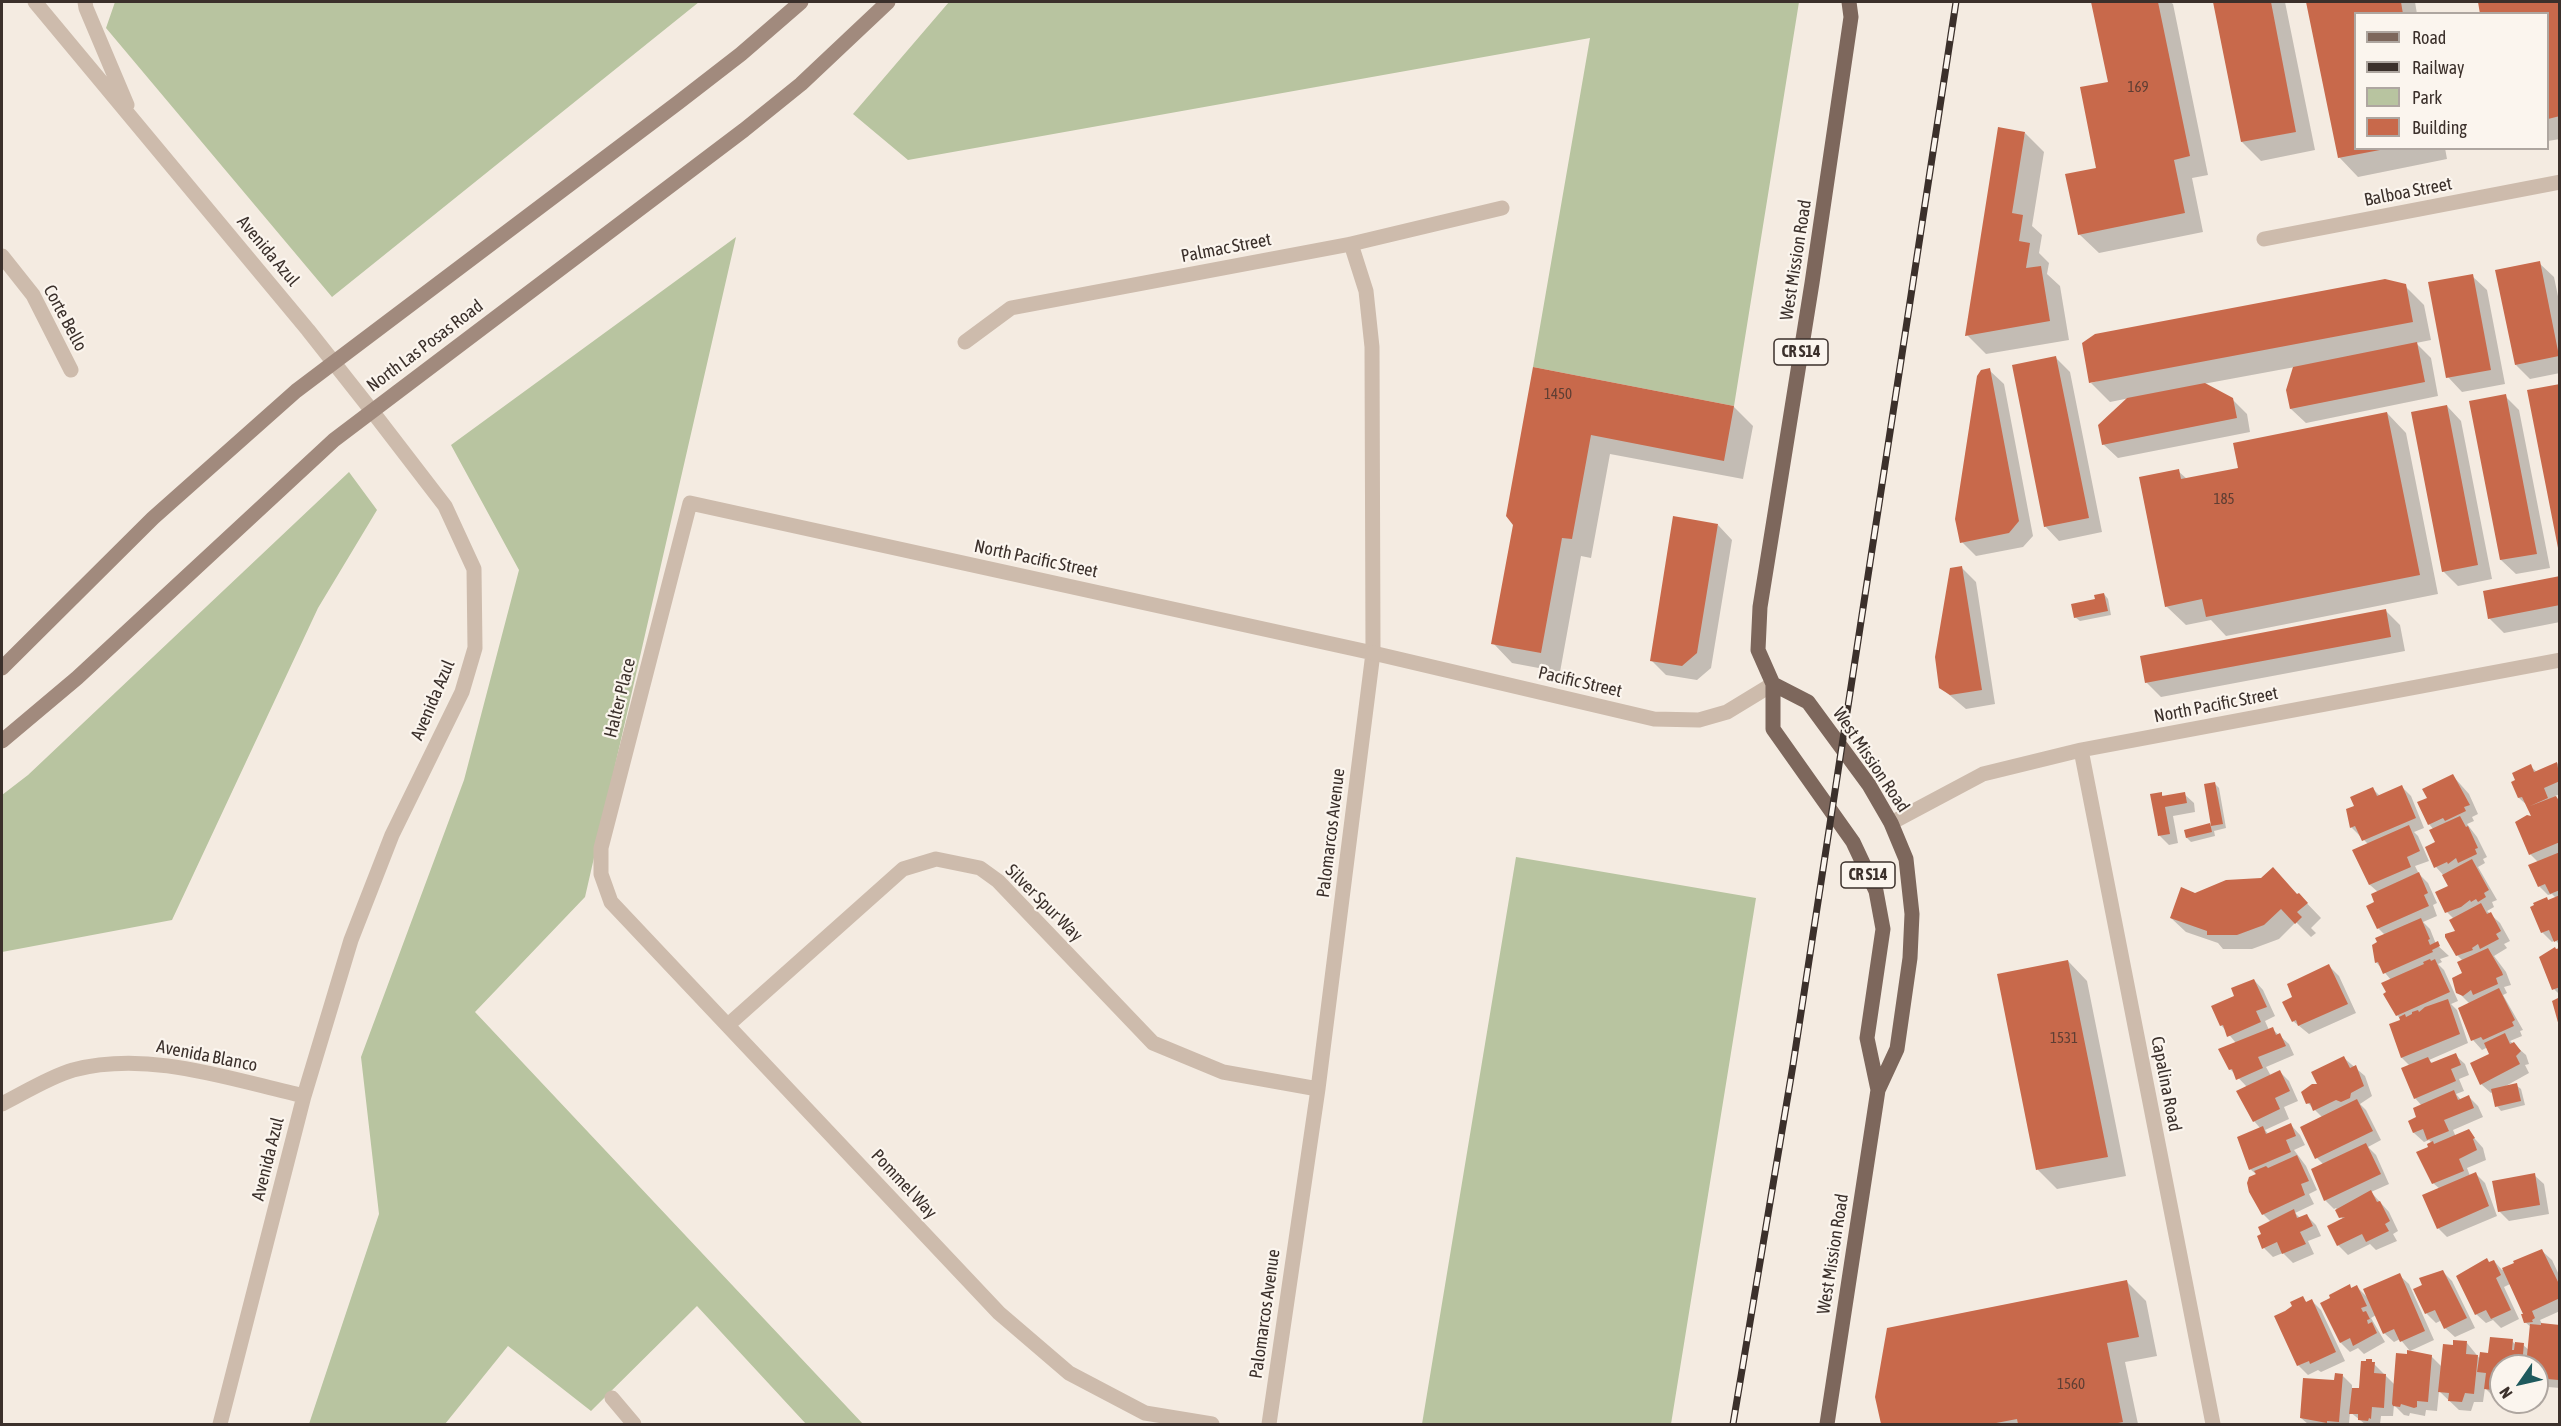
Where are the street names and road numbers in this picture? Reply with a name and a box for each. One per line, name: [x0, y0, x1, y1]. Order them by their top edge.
street label: Balboa Street: [2362, 173, 2454, 211]
street label: West Mission Road: [1776, 198, 1816, 322]
street label: Avenida Azul: [232, 211, 304, 291]
street label: Palmac Street: [1179, 229, 1273, 267]
street label: Corte Bello: [39, 281, 91, 355]
street label: North Las Posas Road: [363, 295, 487, 397]
road number: CR S14: [1774, 339, 1828, 365]
street label: North Pacific Street: [972, 535, 1100, 583]
street label: Halter Place: [600, 656, 640, 740]
street label: Avenida Azul: [406, 657, 460, 743]
street label: Pacific Street: [1536, 662, 1624, 702]
street label: North Pacific Street: [2152, 682, 2280, 728]
street label: West Mission Road: [1828, 703, 1914, 817]
street label: Palomarcos Avenue: [1312, 767, 1350, 899]
street label: Silver Spur Way: [1001, 860, 1087, 946]
road number: CR S14: [1841, 862, 1895, 888]
street label: Capalina Road: [2146, 1035, 2186, 1133]
street label: Avenida Blanco: [155, 1036, 259, 1076]
street label: Avenida Azul: [247, 1115, 289, 1203]
street label: Pommel Way: [867, 1145, 941, 1223]
street label: West Mission Road: [1813, 1192, 1853, 1316]
street label: Palomarcos Avenue: [1245, 1248, 1285, 1380]

